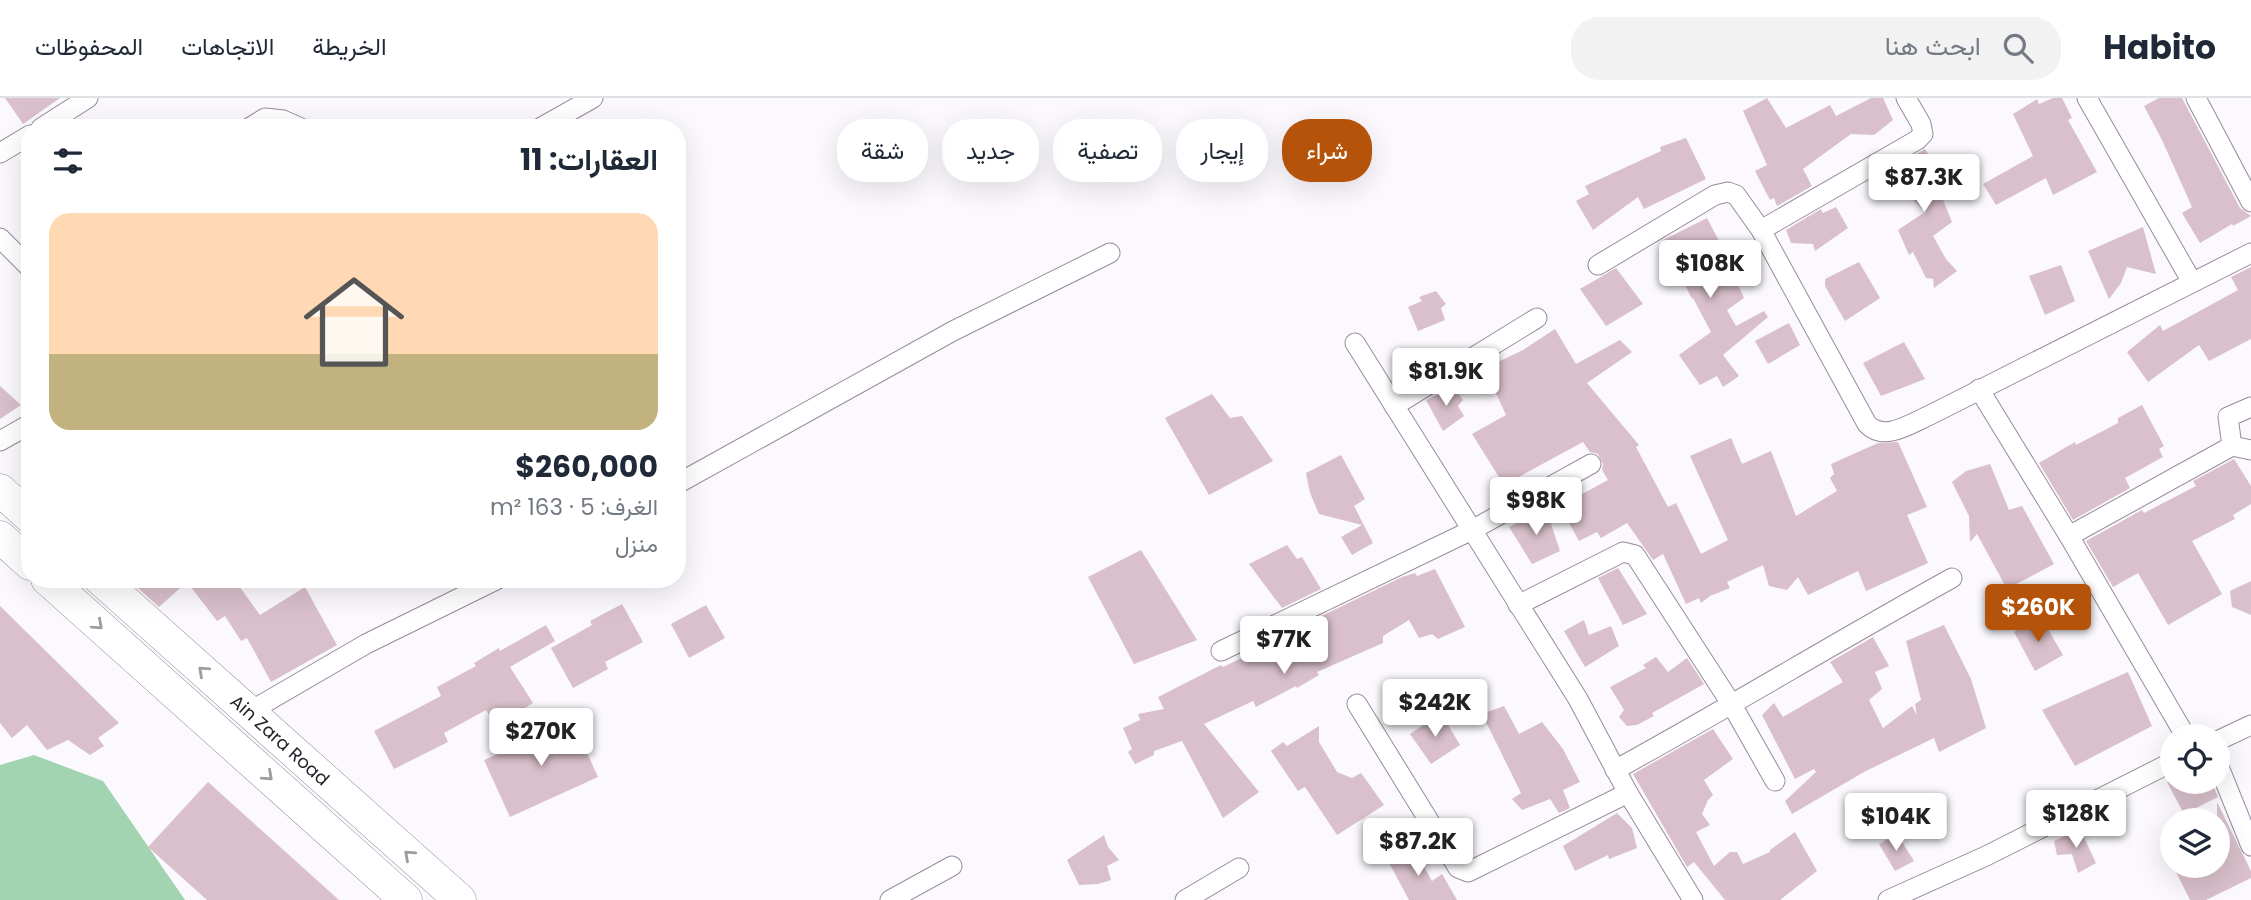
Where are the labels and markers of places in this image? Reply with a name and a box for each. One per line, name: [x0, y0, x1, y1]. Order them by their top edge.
pin: $87.3K: [1867, 155, 1981, 214]
pin: $108K: [1661, 240, 1759, 300]
pin: $81.9K: [1389, 348, 1503, 408]
pin: $98K: [1495, 478, 1577, 537]
pin: $260K: [1989, 584, 2087, 644]
pin: $77K: [1243, 616, 1325, 676]
pin: $242K: [1386, 680, 1484, 739]
pin: $270K: [492, 708, 590, 768]
pin: $128K: [2027, 790, 2125, 850]
pin: $104K: [1847, 794, 1945, 853]
pin: $87.2K: [1361, 818, 1475, 878]

